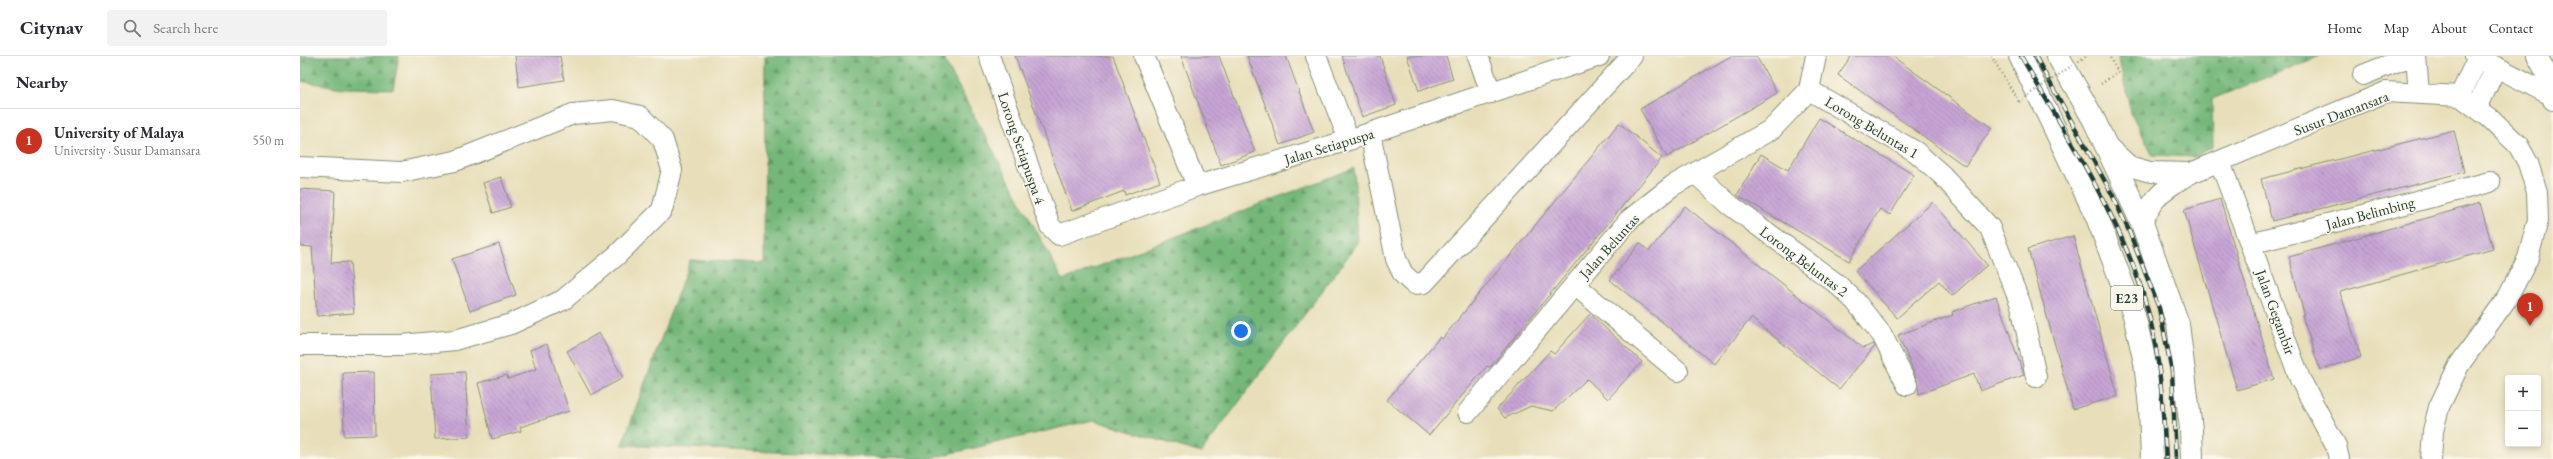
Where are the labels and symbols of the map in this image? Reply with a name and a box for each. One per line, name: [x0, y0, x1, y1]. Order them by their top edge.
street label: Susur Damansara: [2291, 86, 2391, 140]
street label: Lorong Setiapuspa 4: [994, 89, 1050, 207]
street label: Lorong Beluntas 1: [1822, 92, 1922, 162]
street label: Jalan Setiapuspa: [1280, 123, 1376, 169]
street label: Jalan Belimbing: [2322, 192, 2417, 234]
street label: Jalan Beluntas: [1573, 209, 1643, 284]
street label: Lorong Beluntas 2: [1756, 222, 1853, 301]
street label: Jalan Gegambir: [2251, 265, 2300, 357]
road number: E23: [2111, 286, 2143, 310]
pin: 1: [2517, 293, 2543, 326]
your location: [1231, 321, 1251, 341]

